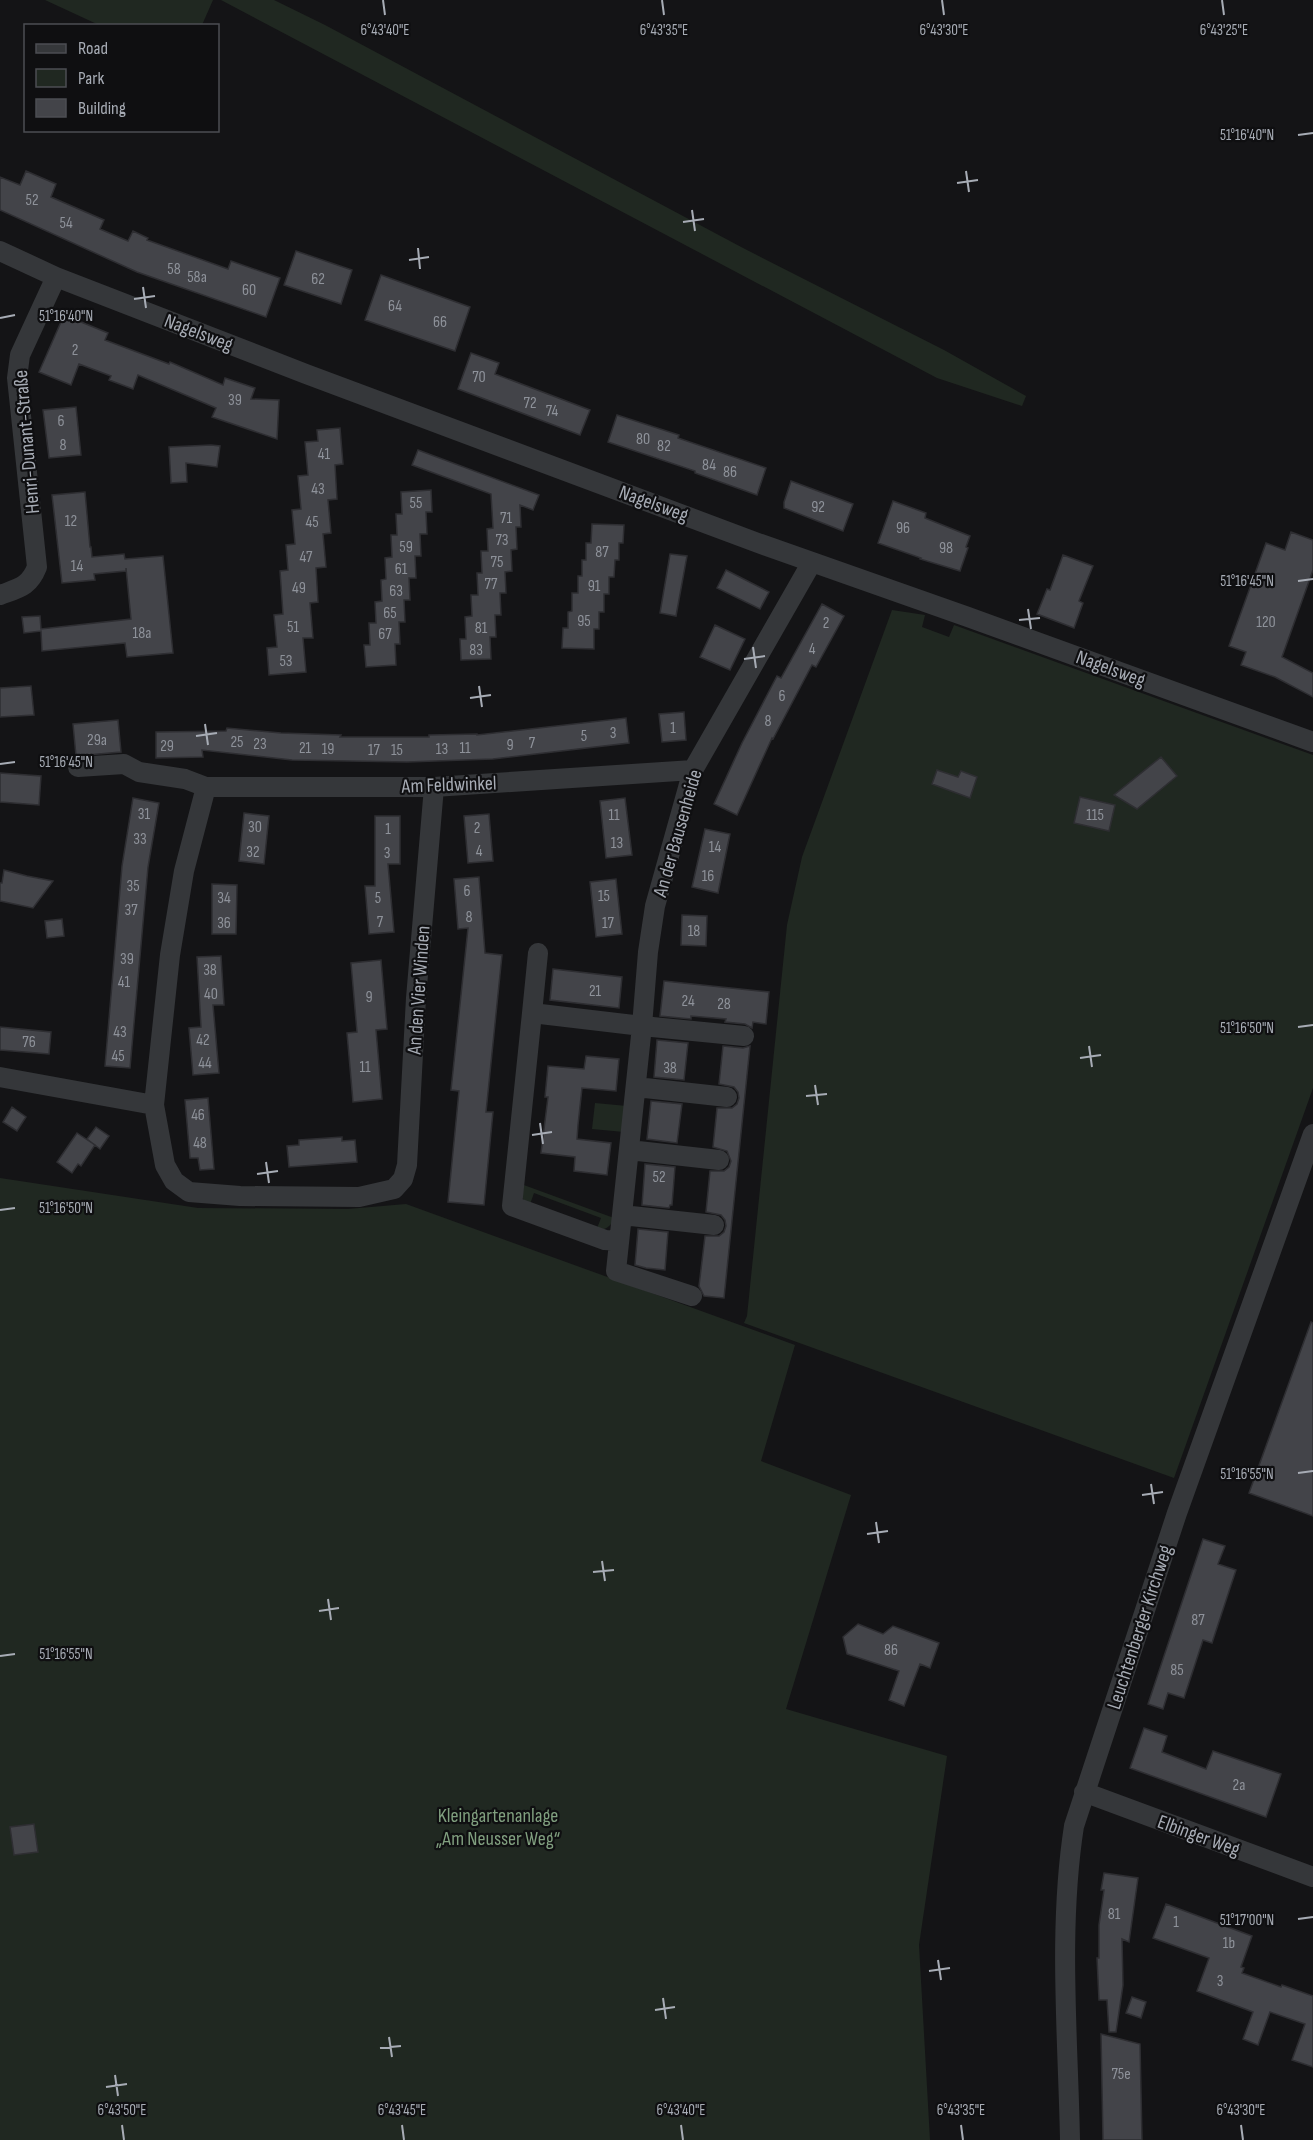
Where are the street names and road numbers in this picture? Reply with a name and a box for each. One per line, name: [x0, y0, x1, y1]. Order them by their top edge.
street label: Nagelsweg: [161, 309, 237, 357]
street label: Henri-Dunant-Straße: [9, 369, 45, 515]
street label: Nagelsweg: [616, 480, 692, 528]
street label: Nagelsweg: [1073, 645, 1149, 693]
street label: An der Bausenheide: [648, 767, 708, 901]
street label: Am Feldwinkel: [400, 771, 497, 799]
street label: An den Vier Winden: [402, 925, 435, 1056]
street label: Leuchtenberger Kirchweg: [1102, 1542, 1178, 1712]
street label: Elbinger Weg: [1154, 1810, 1243, 1862]

